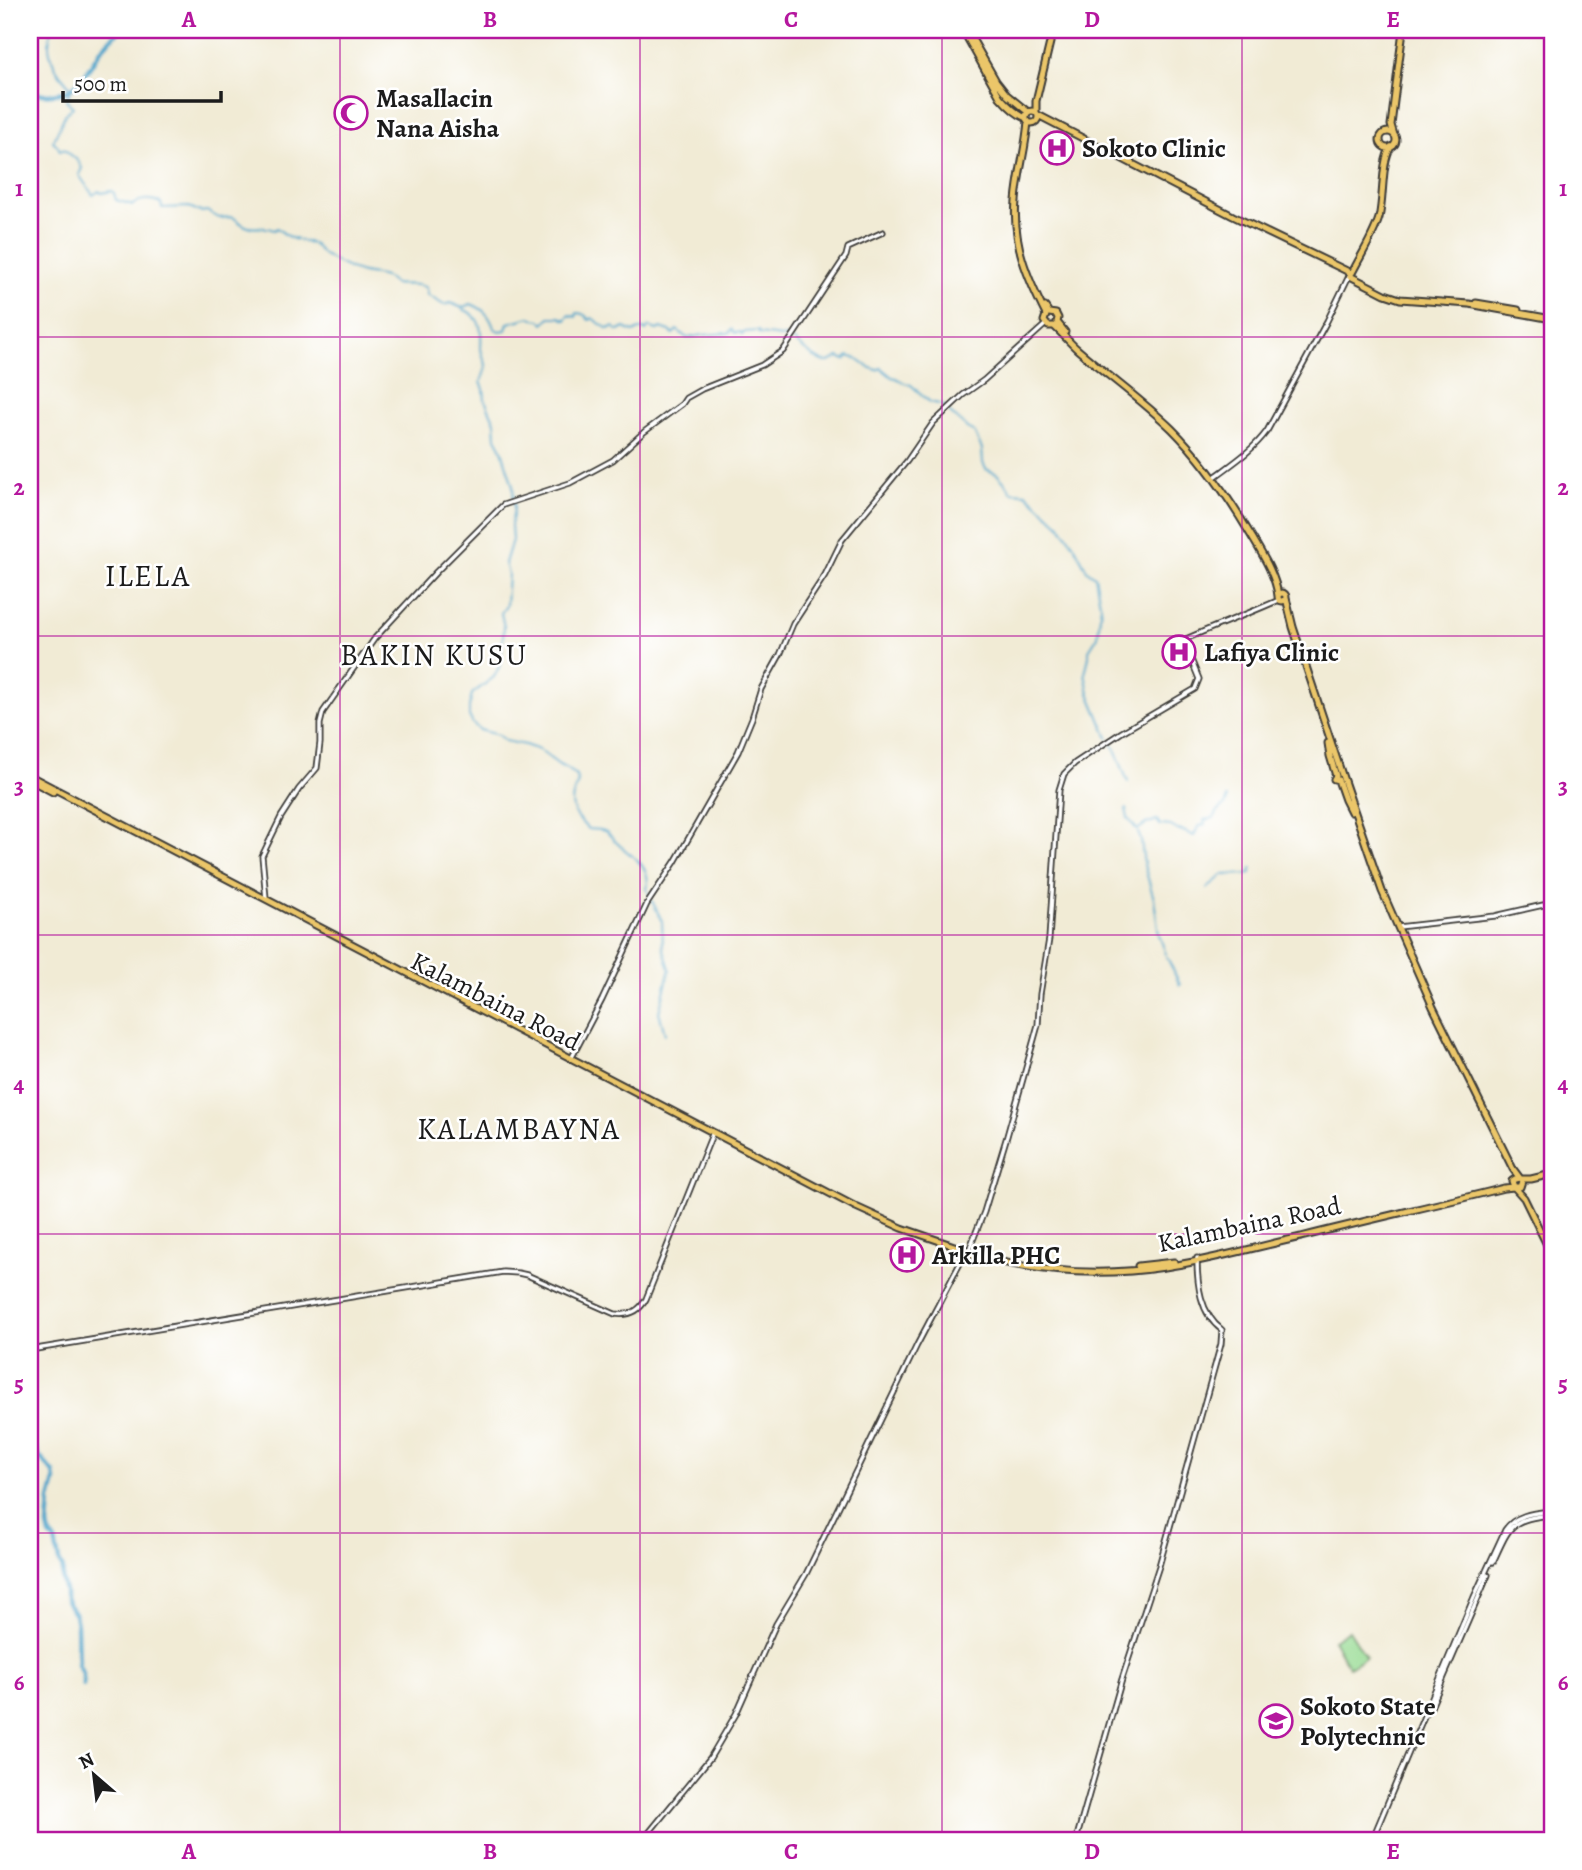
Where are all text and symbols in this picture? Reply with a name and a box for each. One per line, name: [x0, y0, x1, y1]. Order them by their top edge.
text: A: [181, 4, 197, 35]
text: B: [483, 4, 497, 35]
text: C: [784, 4, 798, 35]
text: D: [1084, 4, 1100, 35]
text: E: [1386, 4, 1400, 35]
scale bar: [63, 60, 220, 104]
text: 500 m: [74, 70, 127, 98]
place label: Masallacin Nana Aisha: [376, 81, 500, 146]
mosque icon: Masallacin Nana Aisha: [332, 94, 370, 132]
hospital icon: Sokoto Clinic: [1038, 129, 1076, 167]
place label: Sokoto Clinic: [1082, 131, 1226, 166]
text: 1: [15, 173, 23, 204]
text: 1: [1559, 173, 1567, 204]
text: 2: [13, 472, 25, 503]
text: 2: [1557, 472, 1569, 503]
district label: ILELA: [105, 556, 191, 596]
hospital icon: Lafiya Clinic: [1160, 633, 1198, 671]
district label: BAKIN KUSU: [340, 635, 528, 675]
place label: Lafiya Clinic: [1204, 635, 1339, 670]
text: 3: [14, 771, 24, 802]
text: 3: [1558, 771, 1568, 802]
street label: Kalambaina Road: [405, 944, 587, 1059]
text: 4: [14, 1069, 25, 1100]
text: 4: [1558, 1069, 1569, 1100]
district label: KALAMBAYNA: [417, 1109, 621, 1149]
street label: Kalambaina Road: [1154, 1188, 1344, 1261]
hospital icon: Arkilla PHC: [888, 1236, 926, 1274]
place label: Arkilla PHC: [931, 1238, 1060, 1273]
text: 5: [14, 1368, 24, 1399]
text: 5: [1558, 1368, 1568, 1399]
text: 6: [14, 1667, 25, 1698]
text: 6: [1558, 1667, 1569, 1698]
place label: Sokoto State Polytechnic: [1300, 1689, 1436, 1754]
school or university icon: Sokoto State Polytechnic: [1257, 1702, 1295, 1740]
north arrow: [60, 1741, 130, 1811]
text: N: [74, 1746, 99, 1776]
text: A: [181, 1836, 197, 1867]
text: B: [483, 1836, 497, 1867]
text: C: [784, 1836, 798, 1867]
text: D: [1084, 1836, 1100, 1867]
text: E: [1386, 1836, 1400, 1867]

